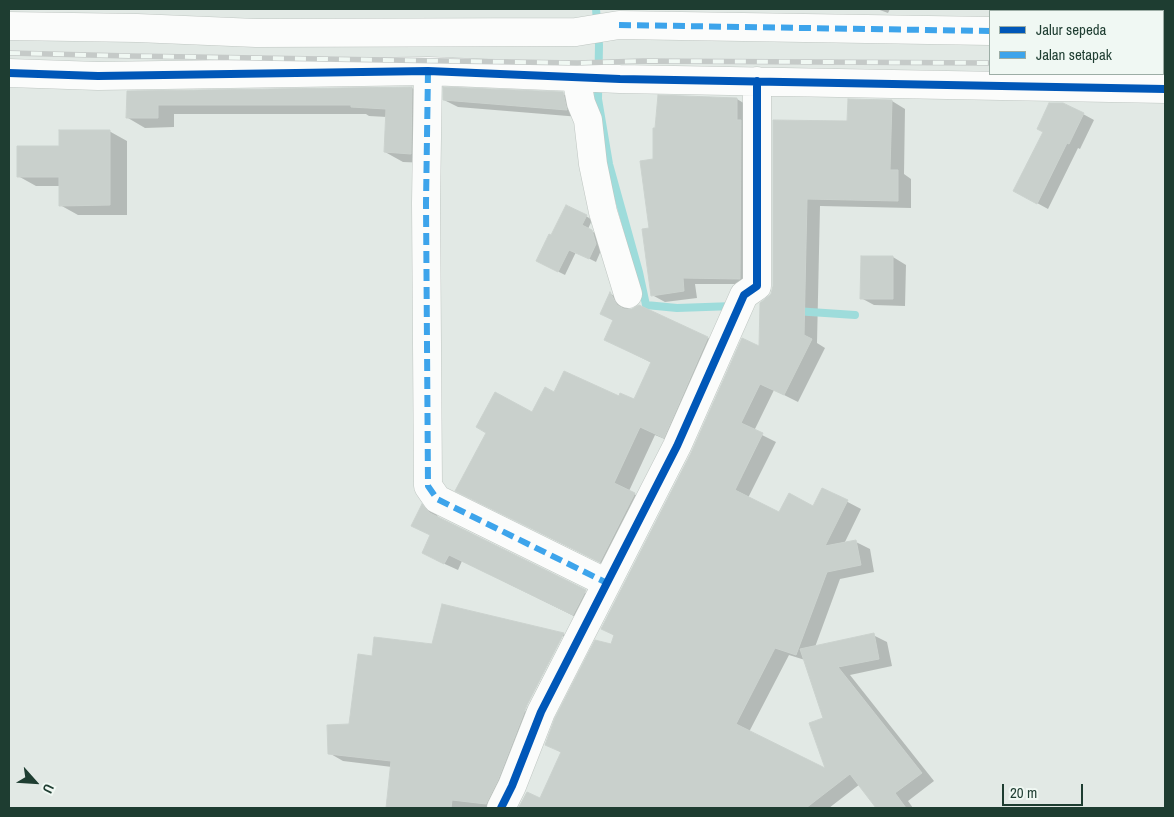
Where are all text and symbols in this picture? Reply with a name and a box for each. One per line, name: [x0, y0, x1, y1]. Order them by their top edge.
legend: [989, 10, 1164, 75]
text: Jalur sepeda: [1036, 19, 1106, 40]
text: Jalan setapak: [1036, 44, 1112, 65]
north arrow: [10, 757, 60, 807]
scale bar: [1004, 774, 1085, 806]
text: U: [39, 781, 58, 796]
text: 20 m: [1010, 782, 1037, 803]

